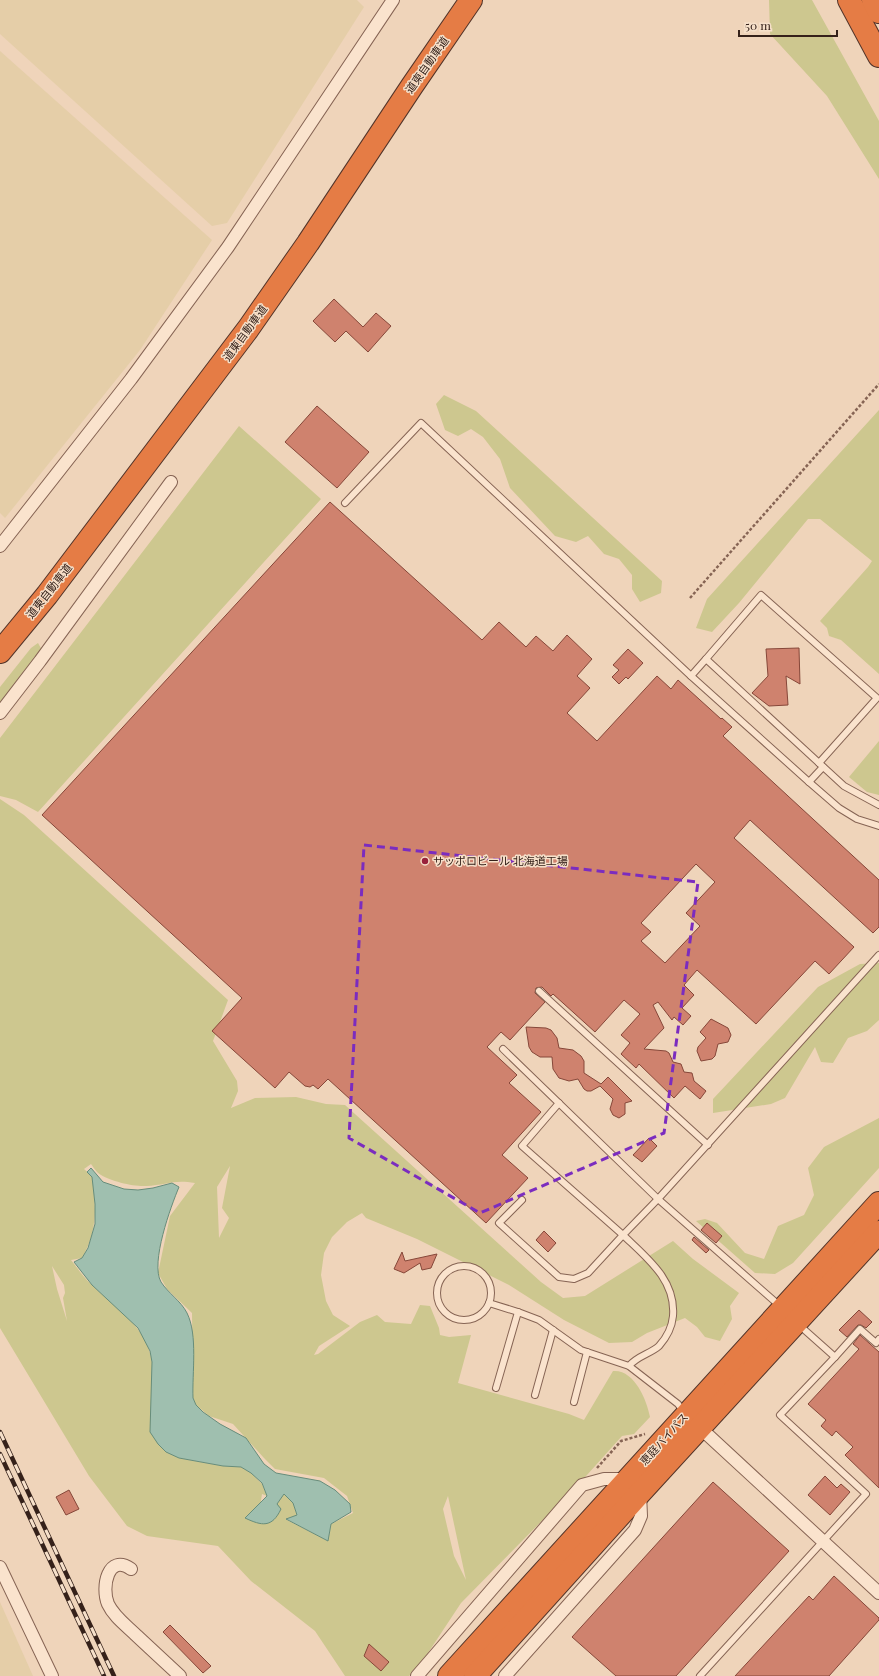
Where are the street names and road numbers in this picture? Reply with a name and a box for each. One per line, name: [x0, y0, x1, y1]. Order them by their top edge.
street label: 道東自動車道: [402, 33, 452, 96]
street label: 道東自動車道: [219, 302, 270, 364]
street label: 道東自動車道: [22, 560, 75, 621]
street label: 恵庭バイパス: [636, 1409, 691, 1468]

